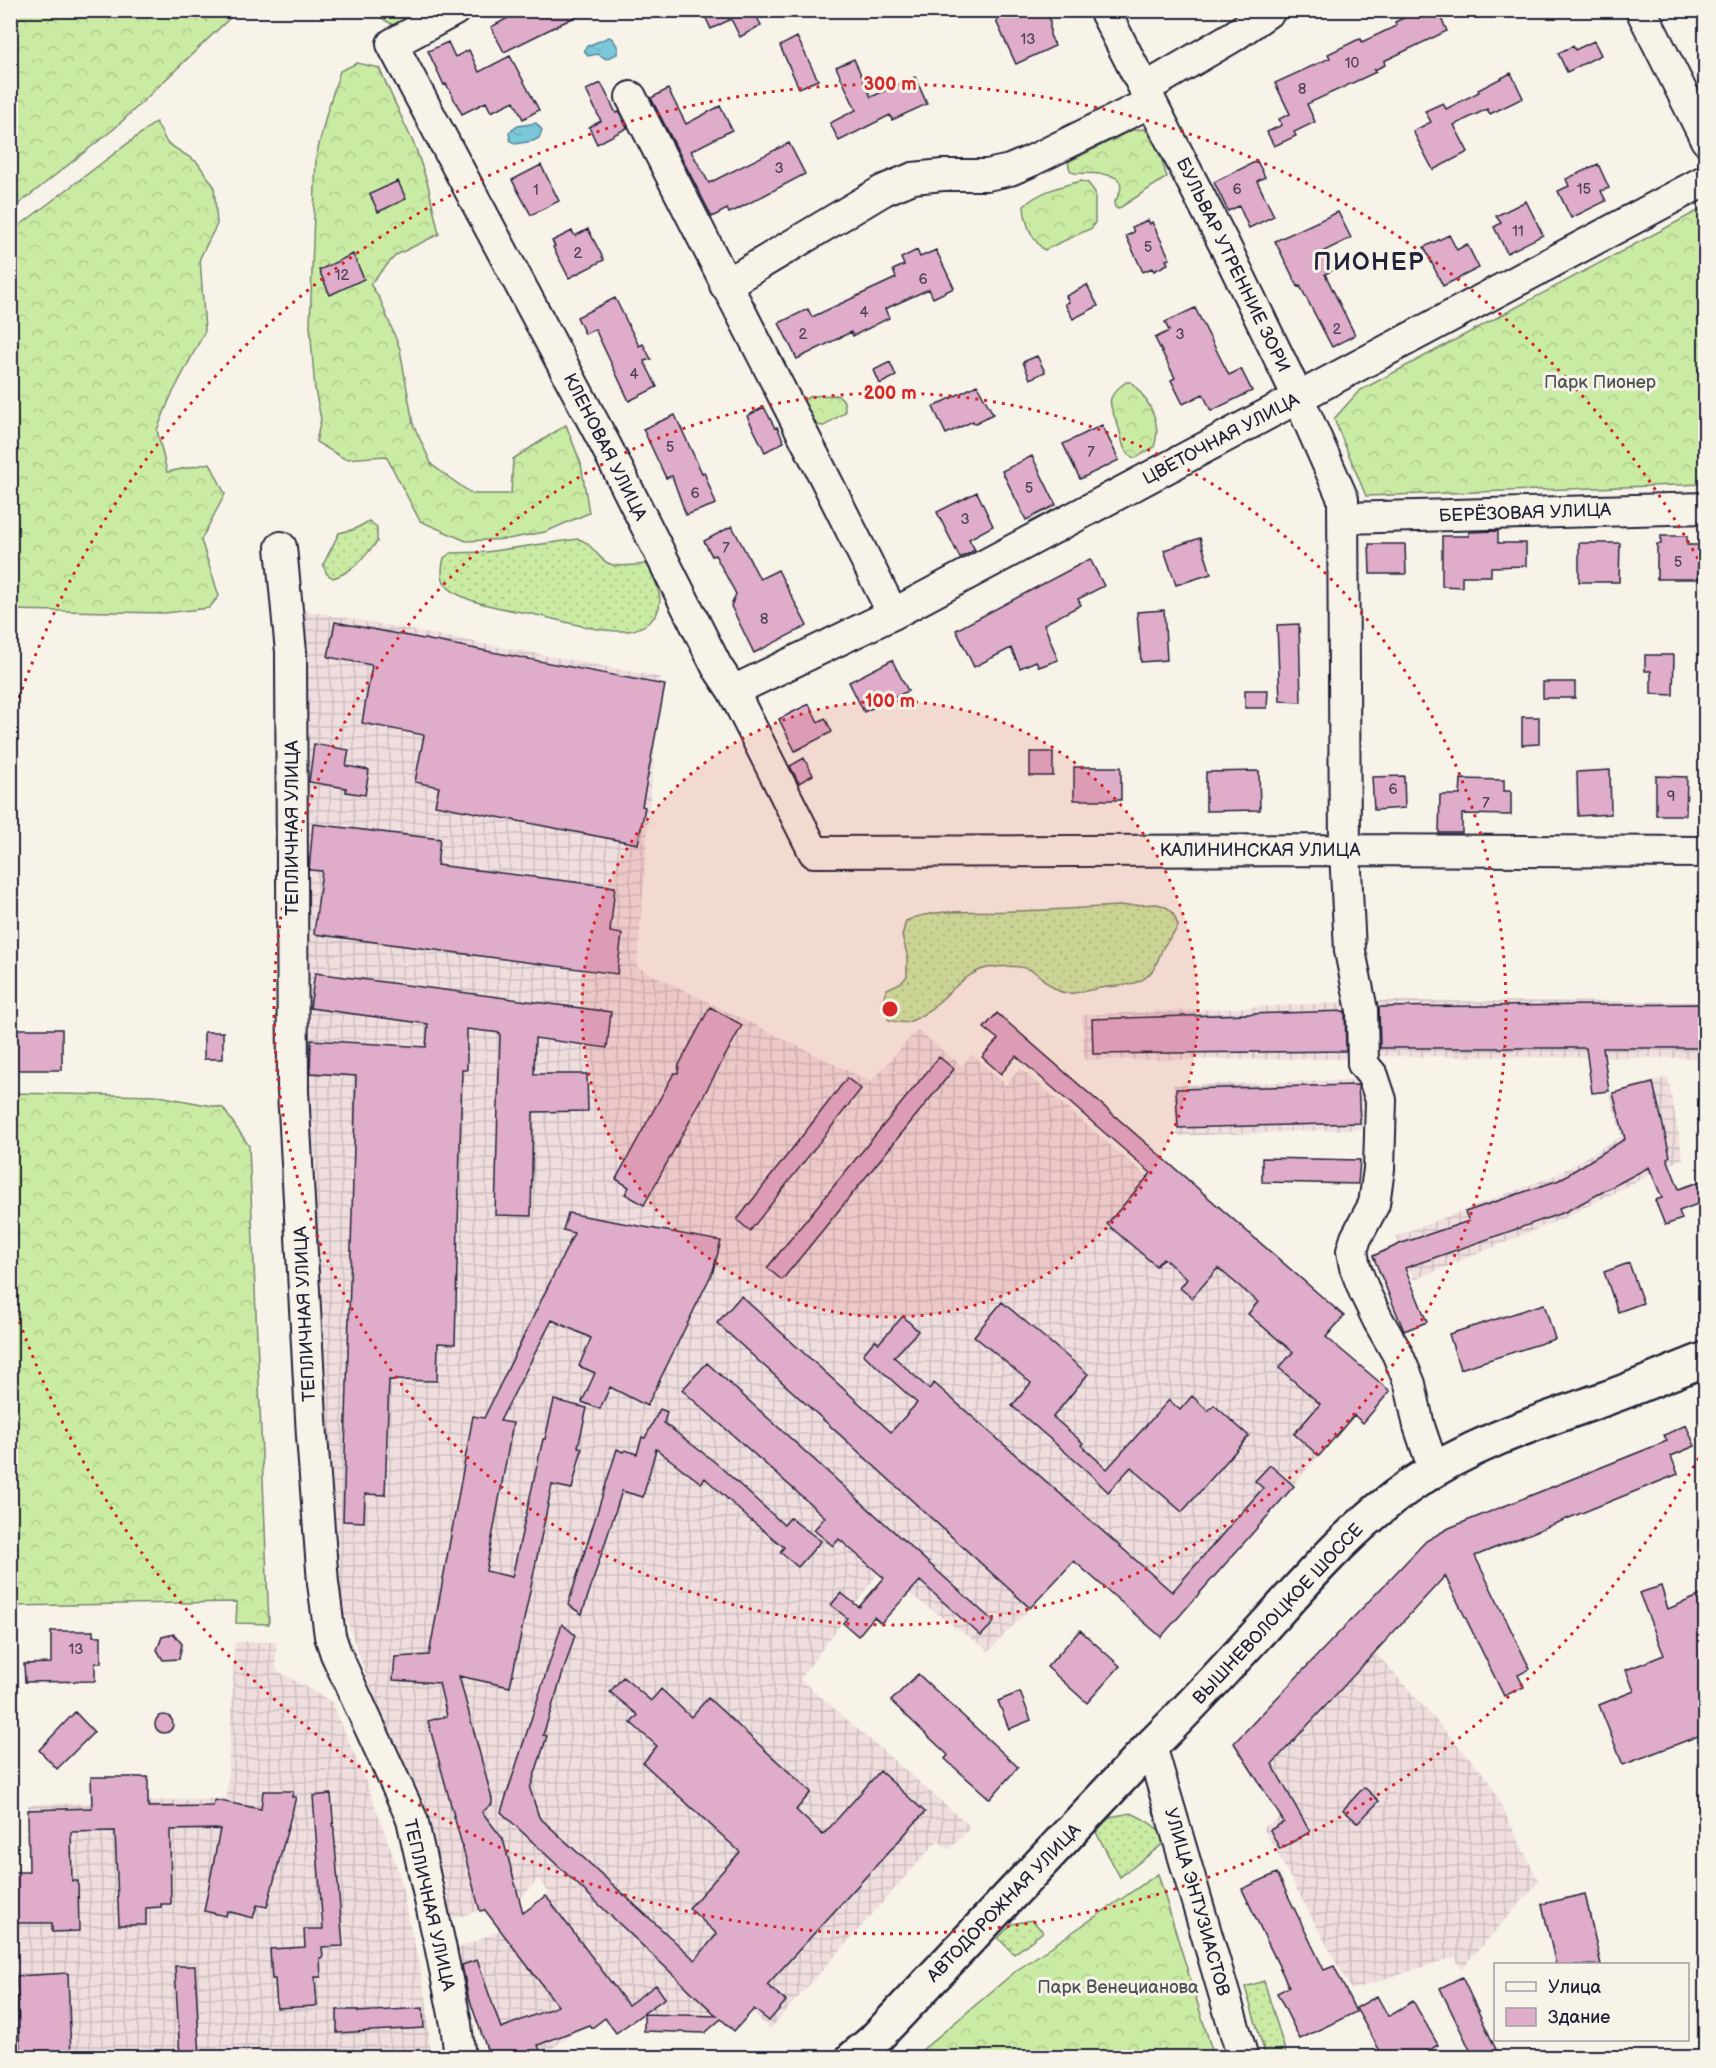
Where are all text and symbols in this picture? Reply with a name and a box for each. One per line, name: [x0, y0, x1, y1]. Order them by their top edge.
house number: 13: [1020, 30, 1036, 49]
house number: 10: [1345, 54, 1359, 73]
text: 300 m: [863, 74, 917, 95]
house number: 8: [1298, 80, 1307, 99]
street label: БУЛЬВАР УТРЕННИЕ ЗОРИ: [1172, 154, 1294, 376]
house number: 3: [774, 159, 784, 178]
house number: 6: [1232, 180, 1242, 199]
house number: 15: [1577, 180, 1591, 199]
house number: 1: [533, 181, 539, 200]
house number: 11: [1512, 222, 1524, 241]
house number: 5: [1144, 238, 1152, 257]
house number: 2: [574, 244, 583, 263]
district label: ПИОНЕР: [1313, 248, 1425, 277]
house number: 12: [335, 266, 349, 285]
house number: 6: [918, 270, 928, 289]
house number: 4: [859, 303, 869, 322]
house number: 2: [1333, 320, 1342, 339]
house number: 2: [799, 325, 808, 344]
house number: 3: [1175, 325, 1185, 344]
house number: 4: [629, 365, 639, 384]
street label: КЛЕНОВАЯ УЛИЦА: [559, 370, 651, 524]
park label: Парк Пионер: [1544, 372, 1656, 393]
text: 200 m: [863, 383, 917, 404]
street label: ЦВЕТОЧНАЯ УЛИЦА: [1139, 389, 1303, 489]
house number: 5: [666, 438, 674, 457]
house number: 7: [1087, 443, 1095, 462]
house number: 5: [1025, 479, 1033, 498]
house number: 6: [690, 484, 700, 503]
street label: БЕРЁЗОВАЯ УЛИЦА: [1439, 498, 1612, 526]
house number: 3: [960, 510, 970, 529]
house number: 7: [722, 539, 730, 558]
house number: 5: [1674, 553, 1682, 572]
house number: 8: [760, 610, 769, 629]
text: 100 m: [865, 691, 915, 712]
street label: ТЕПЛИЧНАЯ УЛИЦА: [282, 740, 303, 916]
house number: 6: [1388, 780, 1398, 799]
house number: 9: [1667, 787, 1675, 806]
house number: 7: [1482, 794, 1490, 813]
street label: КАЛИНИНСКАЯ УЛИЦА: [1160, 840, 1360, 861]
centre of rings: [880, 999, 900, 1019]
street label: ТЕПЛИЧНАЯ УЛИЦА: [290, 1226, 320, 1402]
street label: ВЫШНЕВОЛОЦКОЕ ШОССЕ: [1189, 1519, 1367, 1709]
house number: 13: [68, 1640, 84, 1659]
street label: УЛИЦА ЭНТУЗИАСТОВ: [1160, 1806, 1234, 1998]
street label: ТЕПЛИЧНАЯ УЛИЦА: [399, 1817, 459, 1993]
street label: АВТОДОРОЖНАЯ УЛИЦА: [922, 1819, 1085, 1987]
legend: [1494, 1963, 1689, 2041]
park label: Парк Венецианова: [1037, 1977, 1199, 1998]
text: Улица: [1548, 1977, 1602, 1998]
text: Здание: [1548, 2007, 1610, 2028]

